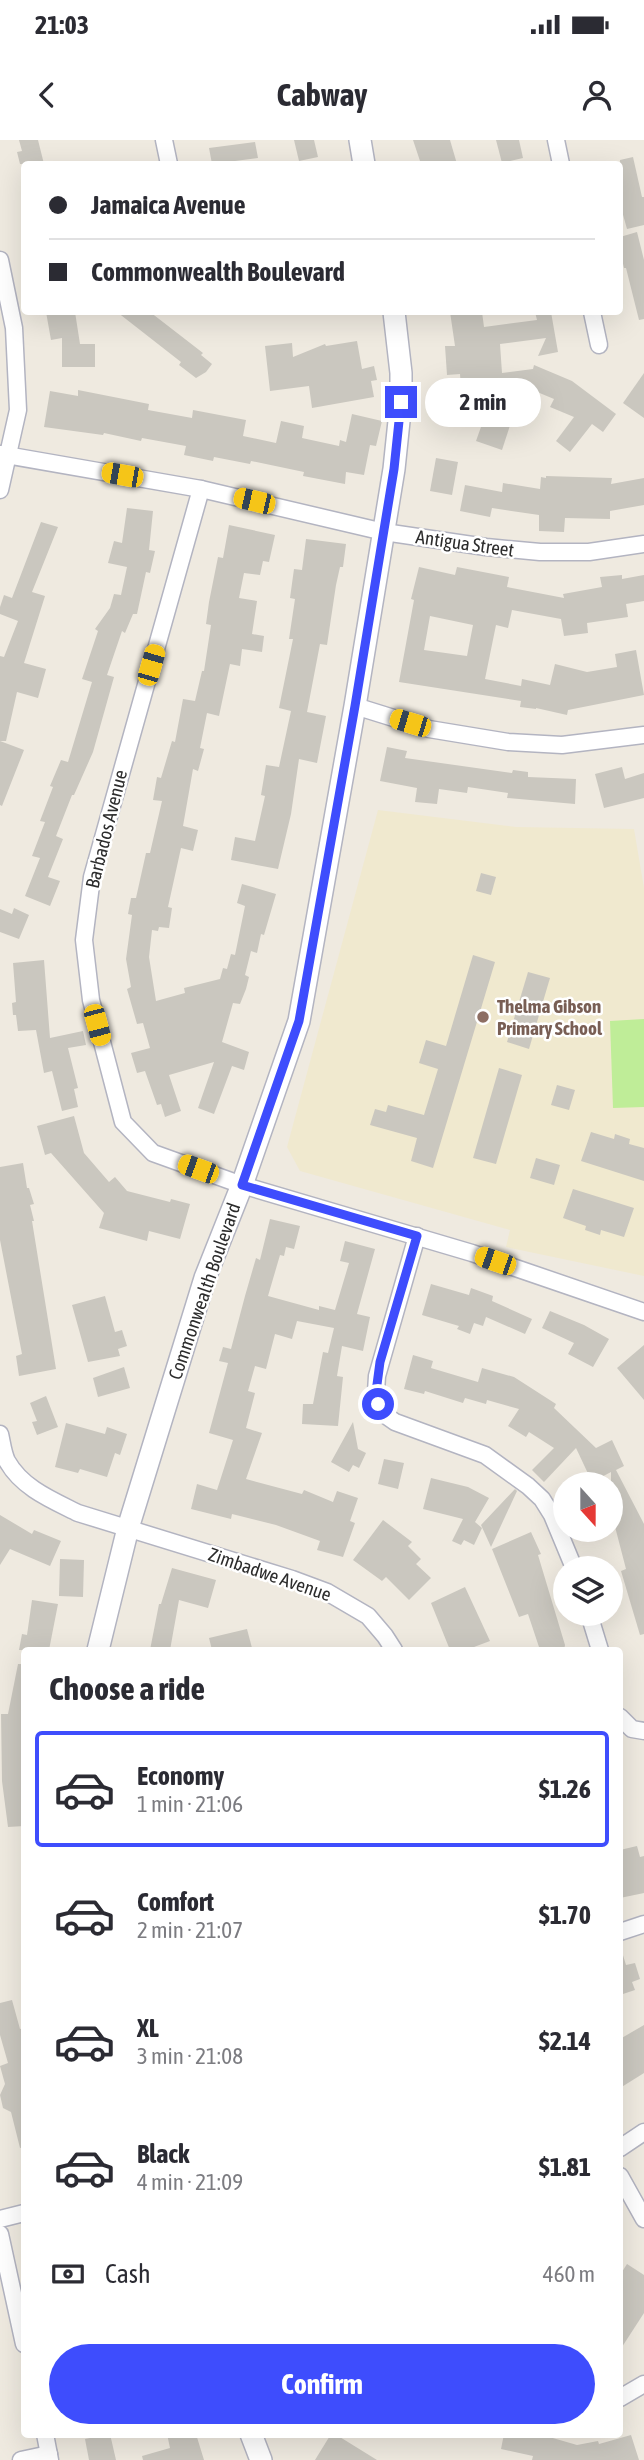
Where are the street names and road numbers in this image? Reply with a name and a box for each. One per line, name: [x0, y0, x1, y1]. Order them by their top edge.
street label: Antigua Street: [415, 525, 515, 561]
street label: Barbados Avenue: [81, 768, 131, 890]
street label: Commonwealth Boulevard: [163, 1200, 245, 1382]
street label: Zimbadwe Avenue: [206, 1543, 334, 1605]

